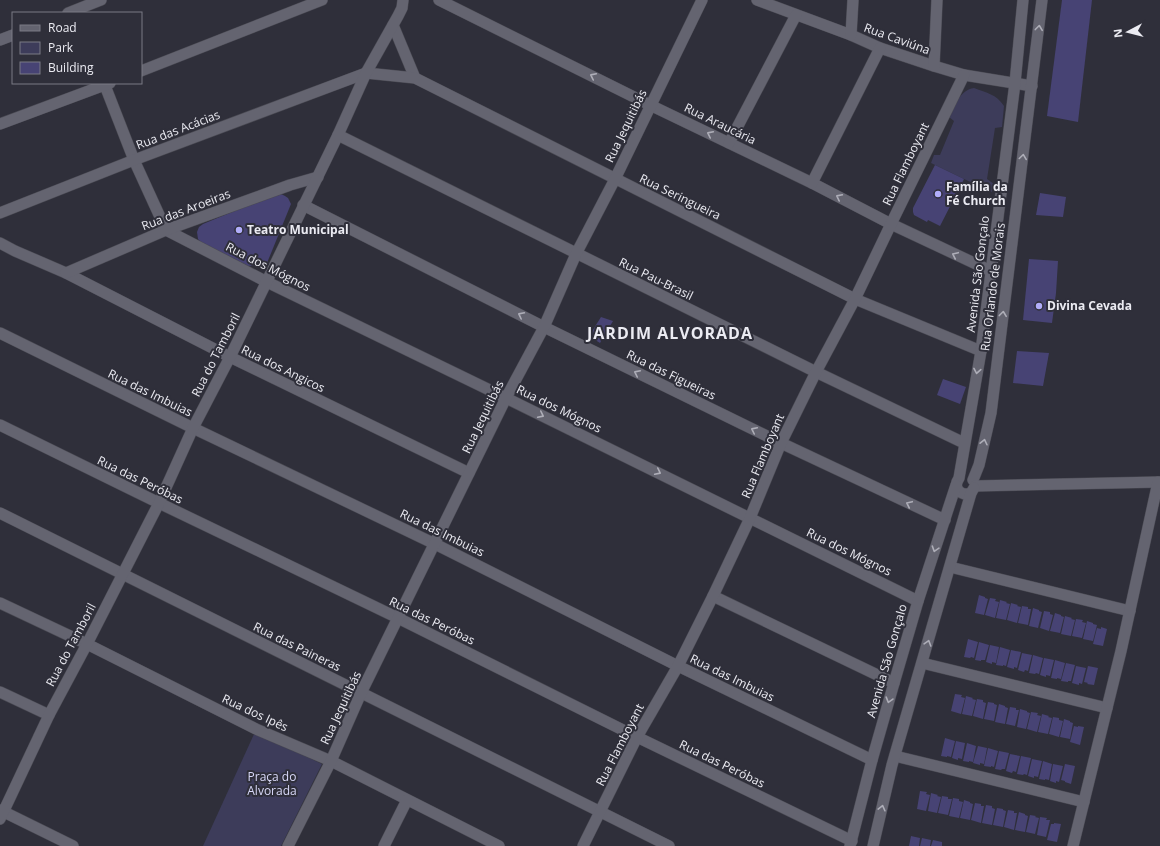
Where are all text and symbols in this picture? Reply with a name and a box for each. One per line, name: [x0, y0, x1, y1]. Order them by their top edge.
legend: [12, 12, 142, 84]
north arrow: [1108, 12, 1148, 52]
text: Road: [48, 19, 77, 36]
street label: Rua Caviúna: [862, 19, 933, 58]
one-way arrow: [1034, 25, 1043, 31]
text: N: [1110, 28, 1126, 39]
text: Park: [48, 39, 74, 56]
text: Building: [48, 59, 94, 76]
one-way arrow: [590, 73, 597, 81]
street label: Rua Jequitibás: [601, 86, 651, 165]
street label: Rua Araucária: [681, 99, 759, 148]
street label: Rua das Acácias: [133, 106, 222, 153]
street label: Rua Flamboyant: [878, 119, 933, 208]
one-way arrow: [706, 131, 714, 139]
one-way arrow: [1018, 154, 1027, 160]
street label: Rua Seringueira: [637, 170, 724, 224]
place label: Família da Fé Church: [946, 178, 1008, 209]
street label: Rua das Aroeiras: [139, 185, 233, 234]
marker: Família da Fé Church: [933, 189, 943, 199]
one-way arrow: [835, 194, 843, 202]
street label: Avenida São Gonçalo: [962, 215, 993, 333]
place label: Teatro Municipal: [247, 221, 349, 238]
street label: Rua Orlando de Morais: [976, 222, 1009, 352]
marker: Teatro Municipal: [234, 225, 244, 235]
street label: Rua dos Mógnos: [223, 238, 314, 295]
one-way arrow: [952, 252, 960, 260]
street label: Rua Pau-Brasil: [616, 253, 696, 304]
place label: Divina Cevada: [1047, 297, 1132, 314]
marker: Divina Cevada: [1034, 301, 1044, 311]
street label: Rua do Tamboril: [187, 310, 244, 400]
one-way arrow: [998, 311, 1007, 317]
one-way arrow: [517, 313, 525, 320]
district label: JARDIM ALVORADA: [585, 322, 753, 344]
street label: Rua dos Angicos: [239, 341, 328, 396]
street label: Rua das Figueiras: [624, 346, 719, 404]
street label: Rua das Imbuias: [105, 365, 196, 420]
one-way arrow: [973, 368, 982, 375]
one-way arrow: [634, 370, 642, 378]
street label: Rua Jequitibás: [458, 377, 508, 456]
street label: Rua dos Mógnos: [514, 381, 605, 437]
one-way arrow: [537, 410, 545, 418]
street label: Rua Flamboyant: [737, 411, 788, 501]
one-way arrow: [751, 427, 758, 435]
one-way arrow: [980, 439, 988, 446]
street label: Rua das Peróbas: [95, 451, 186, 508]
one-way arrow: [654, 467, 661, 475]
one-way arrow: [906, 501, 914, 509]
street label: Rua das Imbuias: [397, 505, 488, 560]
street label: Rua dos Mógnos: [804, 524, 895, 580]
one-way arrow: [931, 546, 940, 553]
street label: Rua das Peróbas: [387, 592, 478, 649]
street label: Rua do Tamboril: [41, 600, 100, 689]
street label: Avenida São Gonçalo: [862, 602, 911, 720]
street label: Rua das Paineras: [250, 618, 344, 675]
one-way arrow: [923, 639, 932, 646]
street label: Rua das Imbuias: [687, 650, 778, 705]
street label: Rua Jequitibás: [316, 668, 365, 747]
street label: Rua dos Ipês: [219, 690, 291, 735]
one-way arrow: [885, 696, 894, 703]
street label: Rua Flamboyant: [591, 701, 648, 789]
street label: Rua das Peróbas: [677, 735, 768, 792]
park label: Praça do Alvorada: [247, 768, 297, 799]
one-way arrow: [877, 805, 885, 811]

